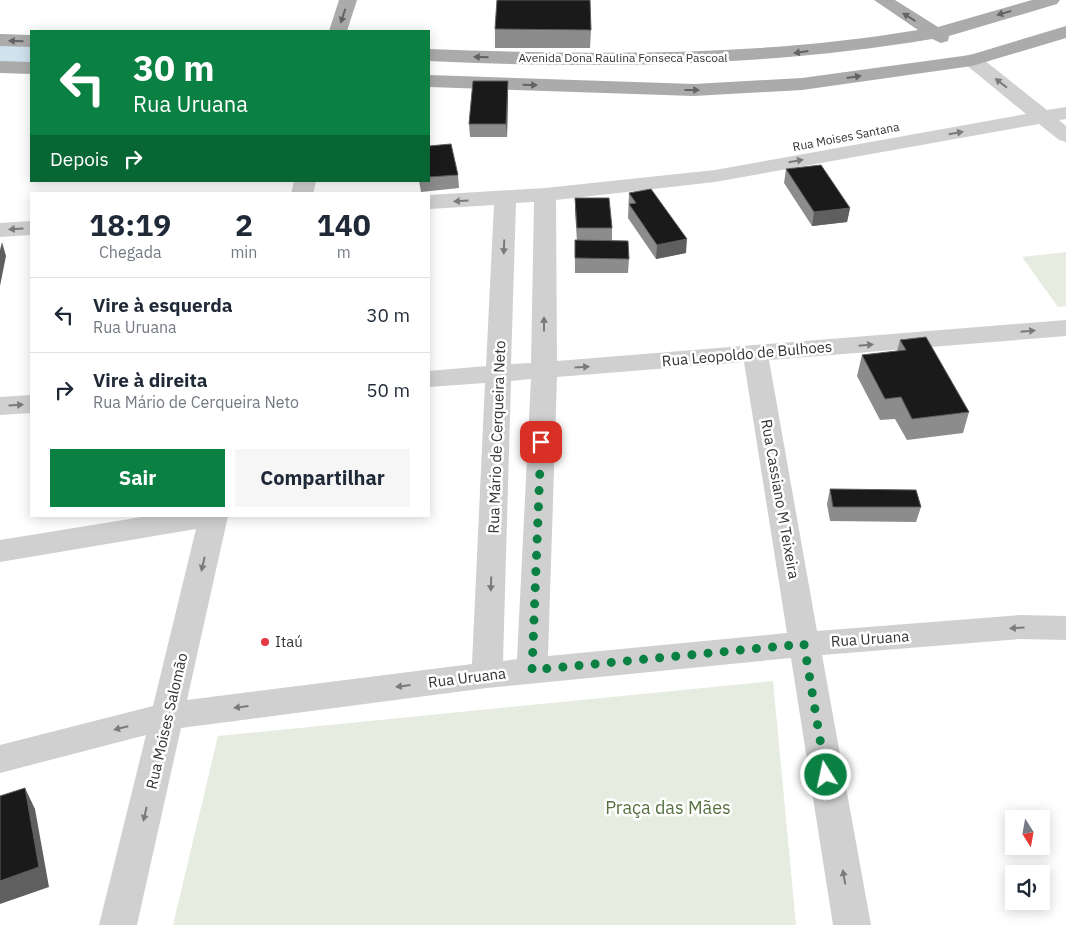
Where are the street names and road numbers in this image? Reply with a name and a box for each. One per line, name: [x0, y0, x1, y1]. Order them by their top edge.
street label: Avenida Dona Raulina Fonseca Pascoal: [518, 50, 728, 65]
street label: Rua Moises Santana: [791, 119, 901, 154]
street label: Rua Leopoldo de Bulhoes: [661, 337, 833, 370]
street label: Rua Mário de Cerqueira Neto: [484, 340, 509, 534]
street label: Rua Cassiano M Teixeira: [757, 418, 804, 580]
street label: Rua Uruana: [830, 626, 910, 651]
street label: Rua Moises Salomão: [142, 651, 191, 791]
street label: Rua Uruana: [427, 663, 507, 692]

